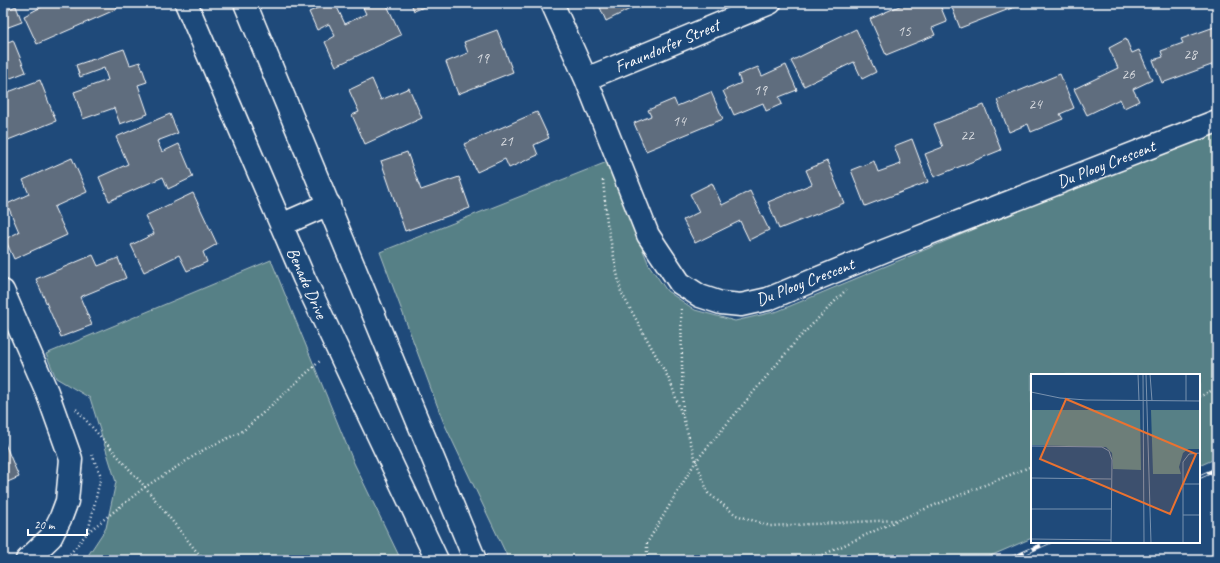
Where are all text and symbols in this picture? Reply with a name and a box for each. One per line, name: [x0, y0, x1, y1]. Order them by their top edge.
street label: Fraundorfer Street: [612, 14, 725, 77]
house number: 15: [897, 22, 912, 41]
house number: 28: [1183, 45, 1198, 64]
house number: 19: [475, 49, 490, 68]
house number: 26: [1121, 65, 1136, 84]
house number: 19: [753, 81, 768, 100]
house number: 24: [1028, 95, 1043, 114]
house number: 14: [672, 112, 687, 131]
house number: 22: [960, 126, 975, 145]
house number: 21: [499, 132, 514, 151]
street label: Du Plooy Crescent: [1054, 135, 1160, 192]
street label: Benade Drive: [282, 244, 333, 323]
street label: Du Plooy Crescent: [753, 253, 859, 310]
inset map: [1031, 374, 1200, 543]
scale bar: [28, 511, 87, 537]
text: 20 m: [34, 517, 56, 533]

